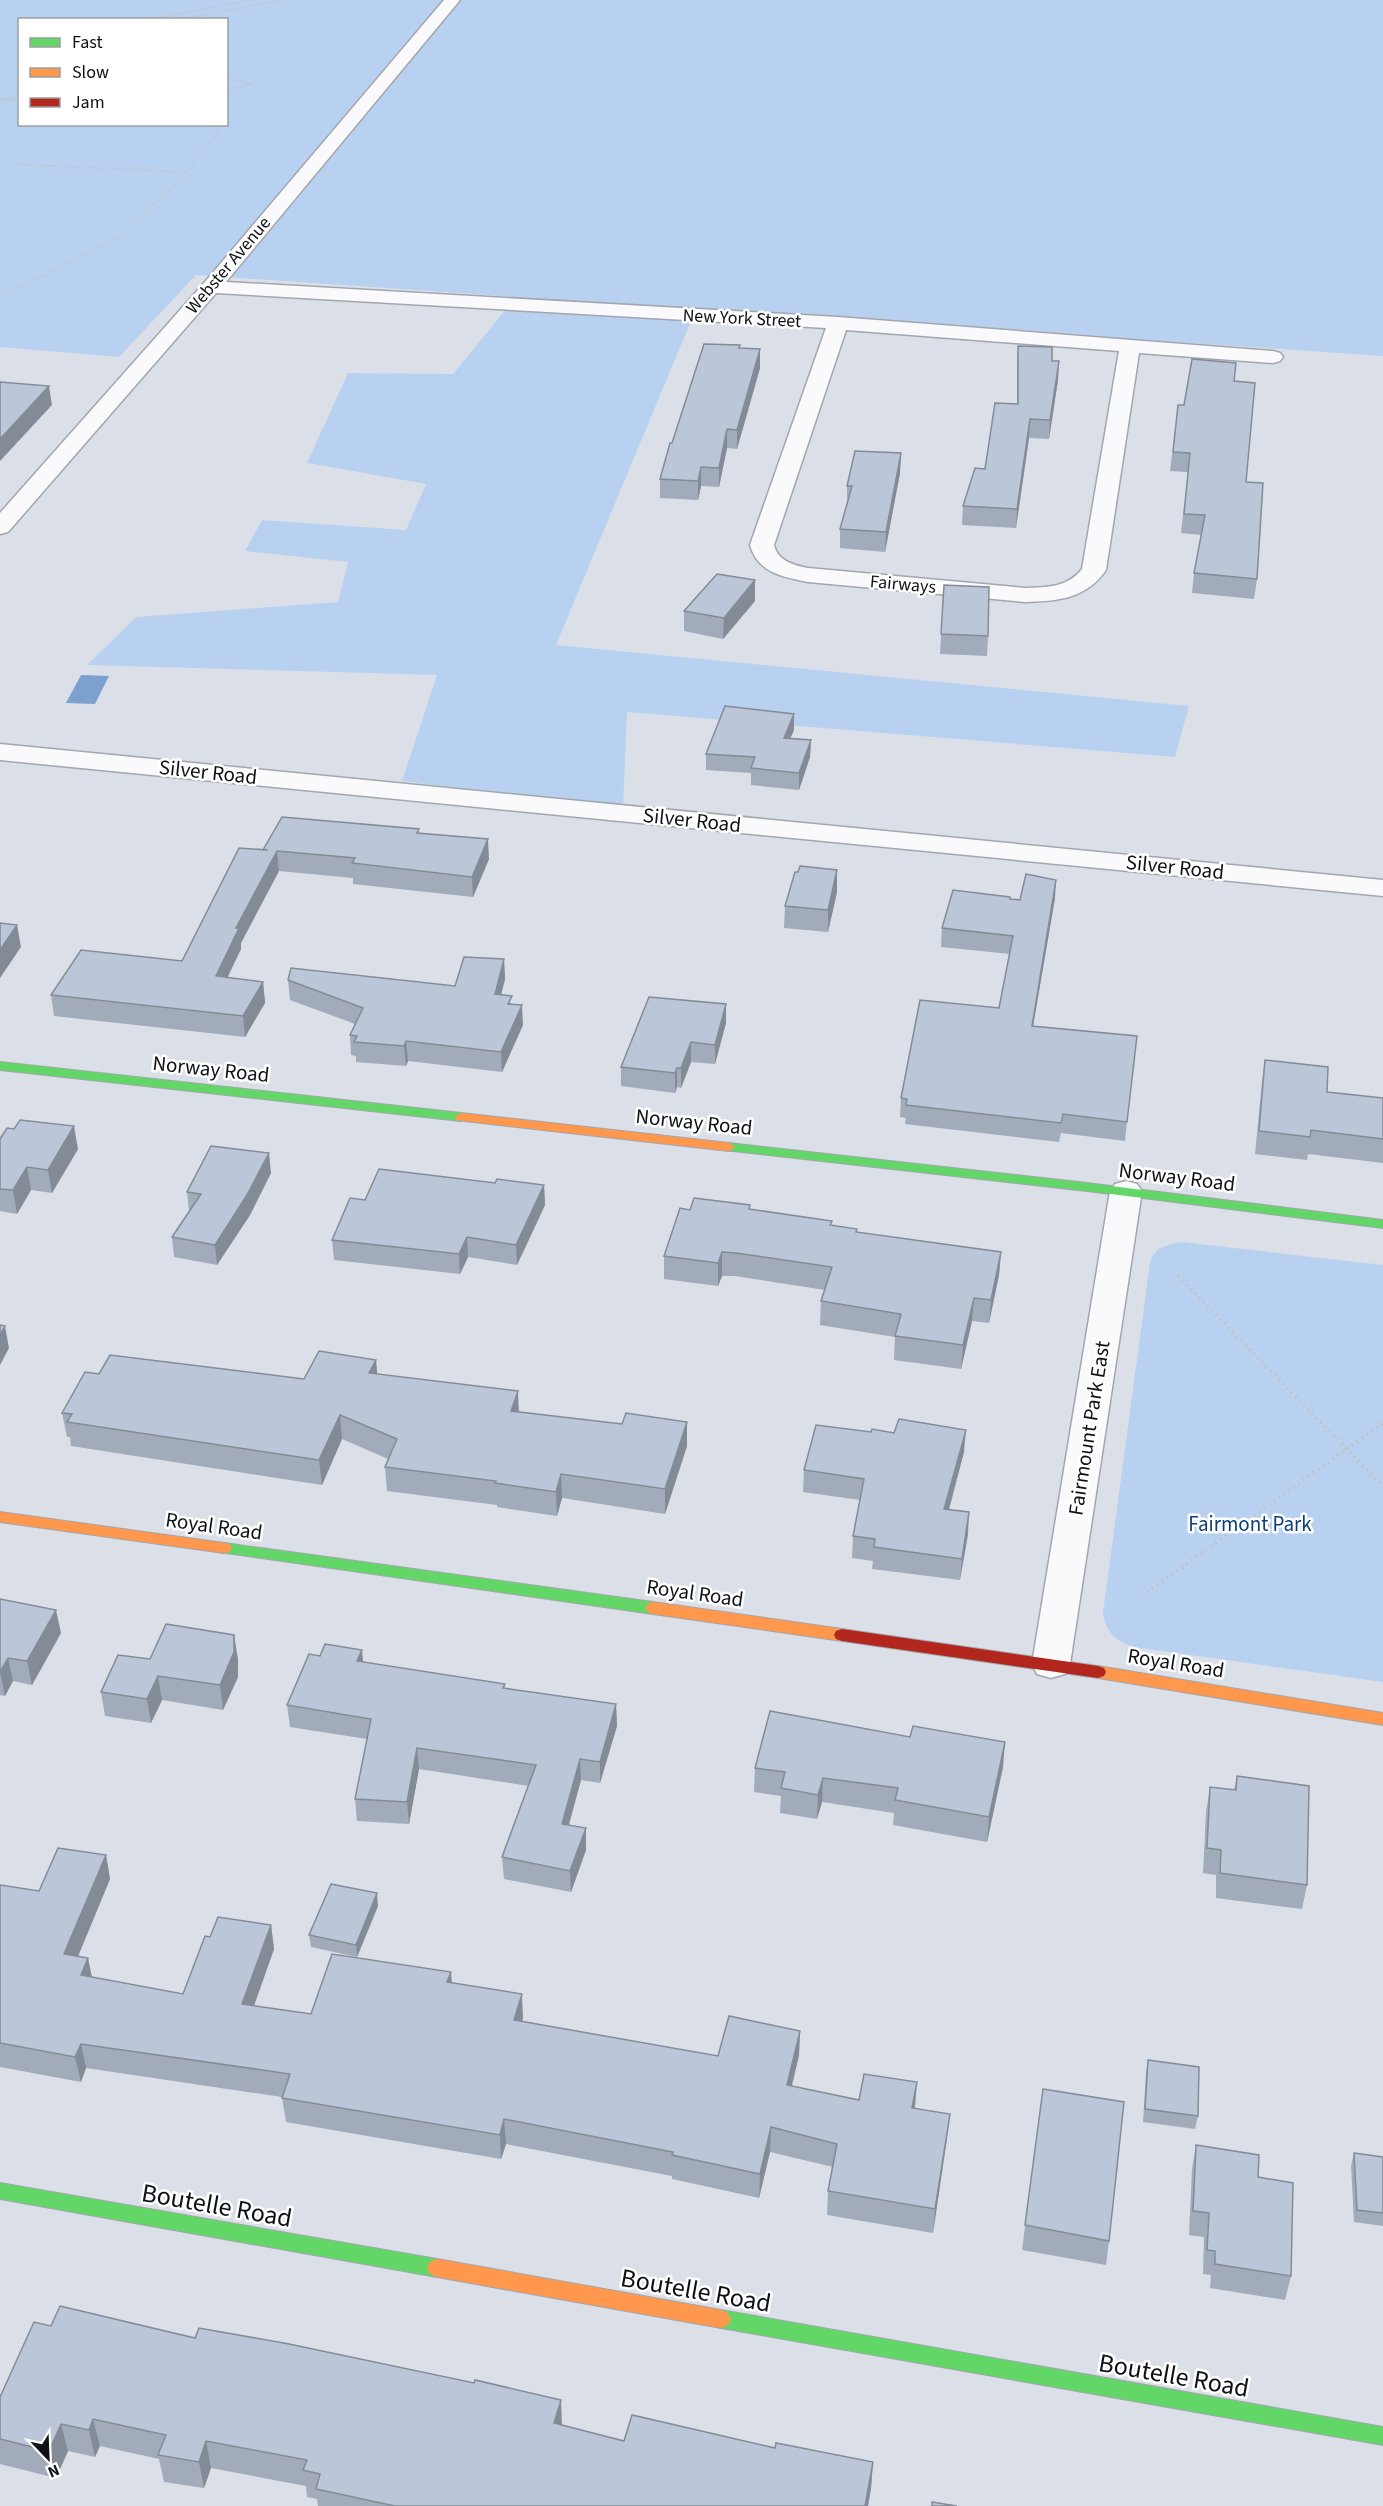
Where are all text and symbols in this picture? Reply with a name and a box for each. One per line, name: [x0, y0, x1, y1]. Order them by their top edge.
legend: [18, 18, 228, 126]
text: Fast: [72, 30, 103, 55]
text: Slow: [72, 60, 109, 85]
text: Jam: [72, 90, 105, 115]
street label: Webster Avenue: [180, 211, 277, 319]
street label: New York Street: [682, 303, 802, 334]
street label: Fairways: [869, 569, 937, 600]
street label: Silver Road: [157, 752, 259, 792]
street label: Silver Road: [641, 800, 743, 840]
street label: Silver Road: [1124, 847, 1226, 887]
street label: Norway Road: [151, 1048, 271, 1090]
street label: Norway Road: [634, 1101, 754, 1143]
street label: Norway Road: [1117, 1155, 1237, 1199]
street label: Fairmount Park East: [1060, 1339, 1118, 1517]
street label: Royal Road: [164, 1504, 264, 1548]
park label: Fairmont Park: [1188, 1509, 1312, 1539]
street label: Royal Road: [645, 1571, 745, 1615]
street label: Royal Road: [1125, 1641, 1227, 1685]
street label: Boutelle Road: [139, 2174, 295, 2237]
street label: Boutelle Road: [618, 2259, 774, 2322]
street label: Boutelle Road: [1096, 2344, 1252, 2407]
north arrow: [18, 2428, 78, 2488]
text: N: [44, 2459, 63, 2483]

